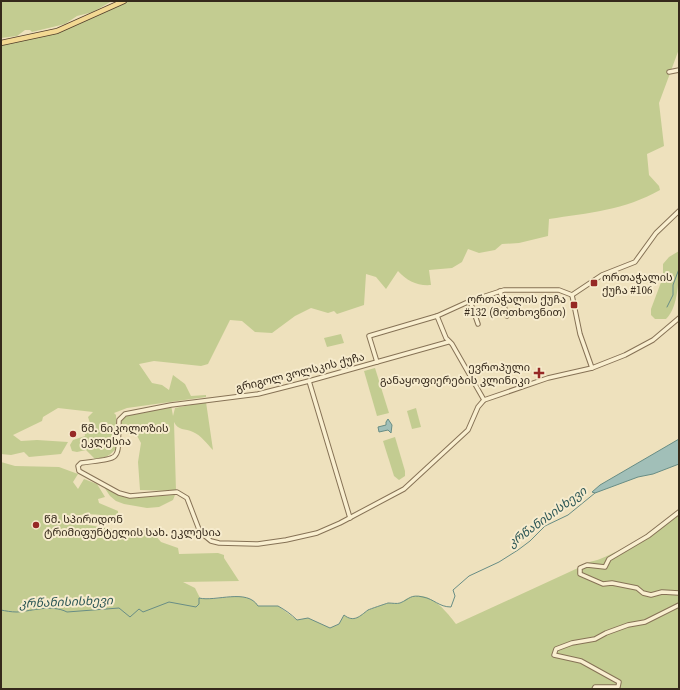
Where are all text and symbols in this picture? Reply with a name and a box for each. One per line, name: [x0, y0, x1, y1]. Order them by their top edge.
place label: ორთაჭალის ქუჩა #106: [602, 270, 673, 298]
marker: ორთაჭალის ქუჩა #106: [589, 278, 599, 288]
place label: ორთაჭალის ქუჩა #132 (მოთხოვნით): [464, 292, 566, 320]
marker: ორთაჭალის ქუჩა #132 (მოთხოვნით): [569, 300, 579, 310]
street label: გრიგოლ ვოლსკის ქუჩა: [234, 349, 366, 396]
place label: ევროპული განაყოფიერების კლინიკი: [380, 360, 530, 388]
marker: ევროპული განაყოფიერების კლინიკი: [533, 367, 545, 379]
place label: წმ. ნიკოლოზის ეკლესია: [81, 421, 169, 449]
marker: წმ. ნიკოლოზის ეკლესია: [68, 429, 78, 439]
water label: კრწანისისხევი: [504, 482, 591, 551]
place label: წმ. სპირიდონ ტრიმიფუნტელის სახ. ეკლესია: [44, 512, 221, 540]
marker: წმ. სპირიდონ ტრიმიფუნტელის სახ. ეკლესია: [31, 520, 41, 530]
water label: კრწანისისხევი: [19, 592, 114, 612]

